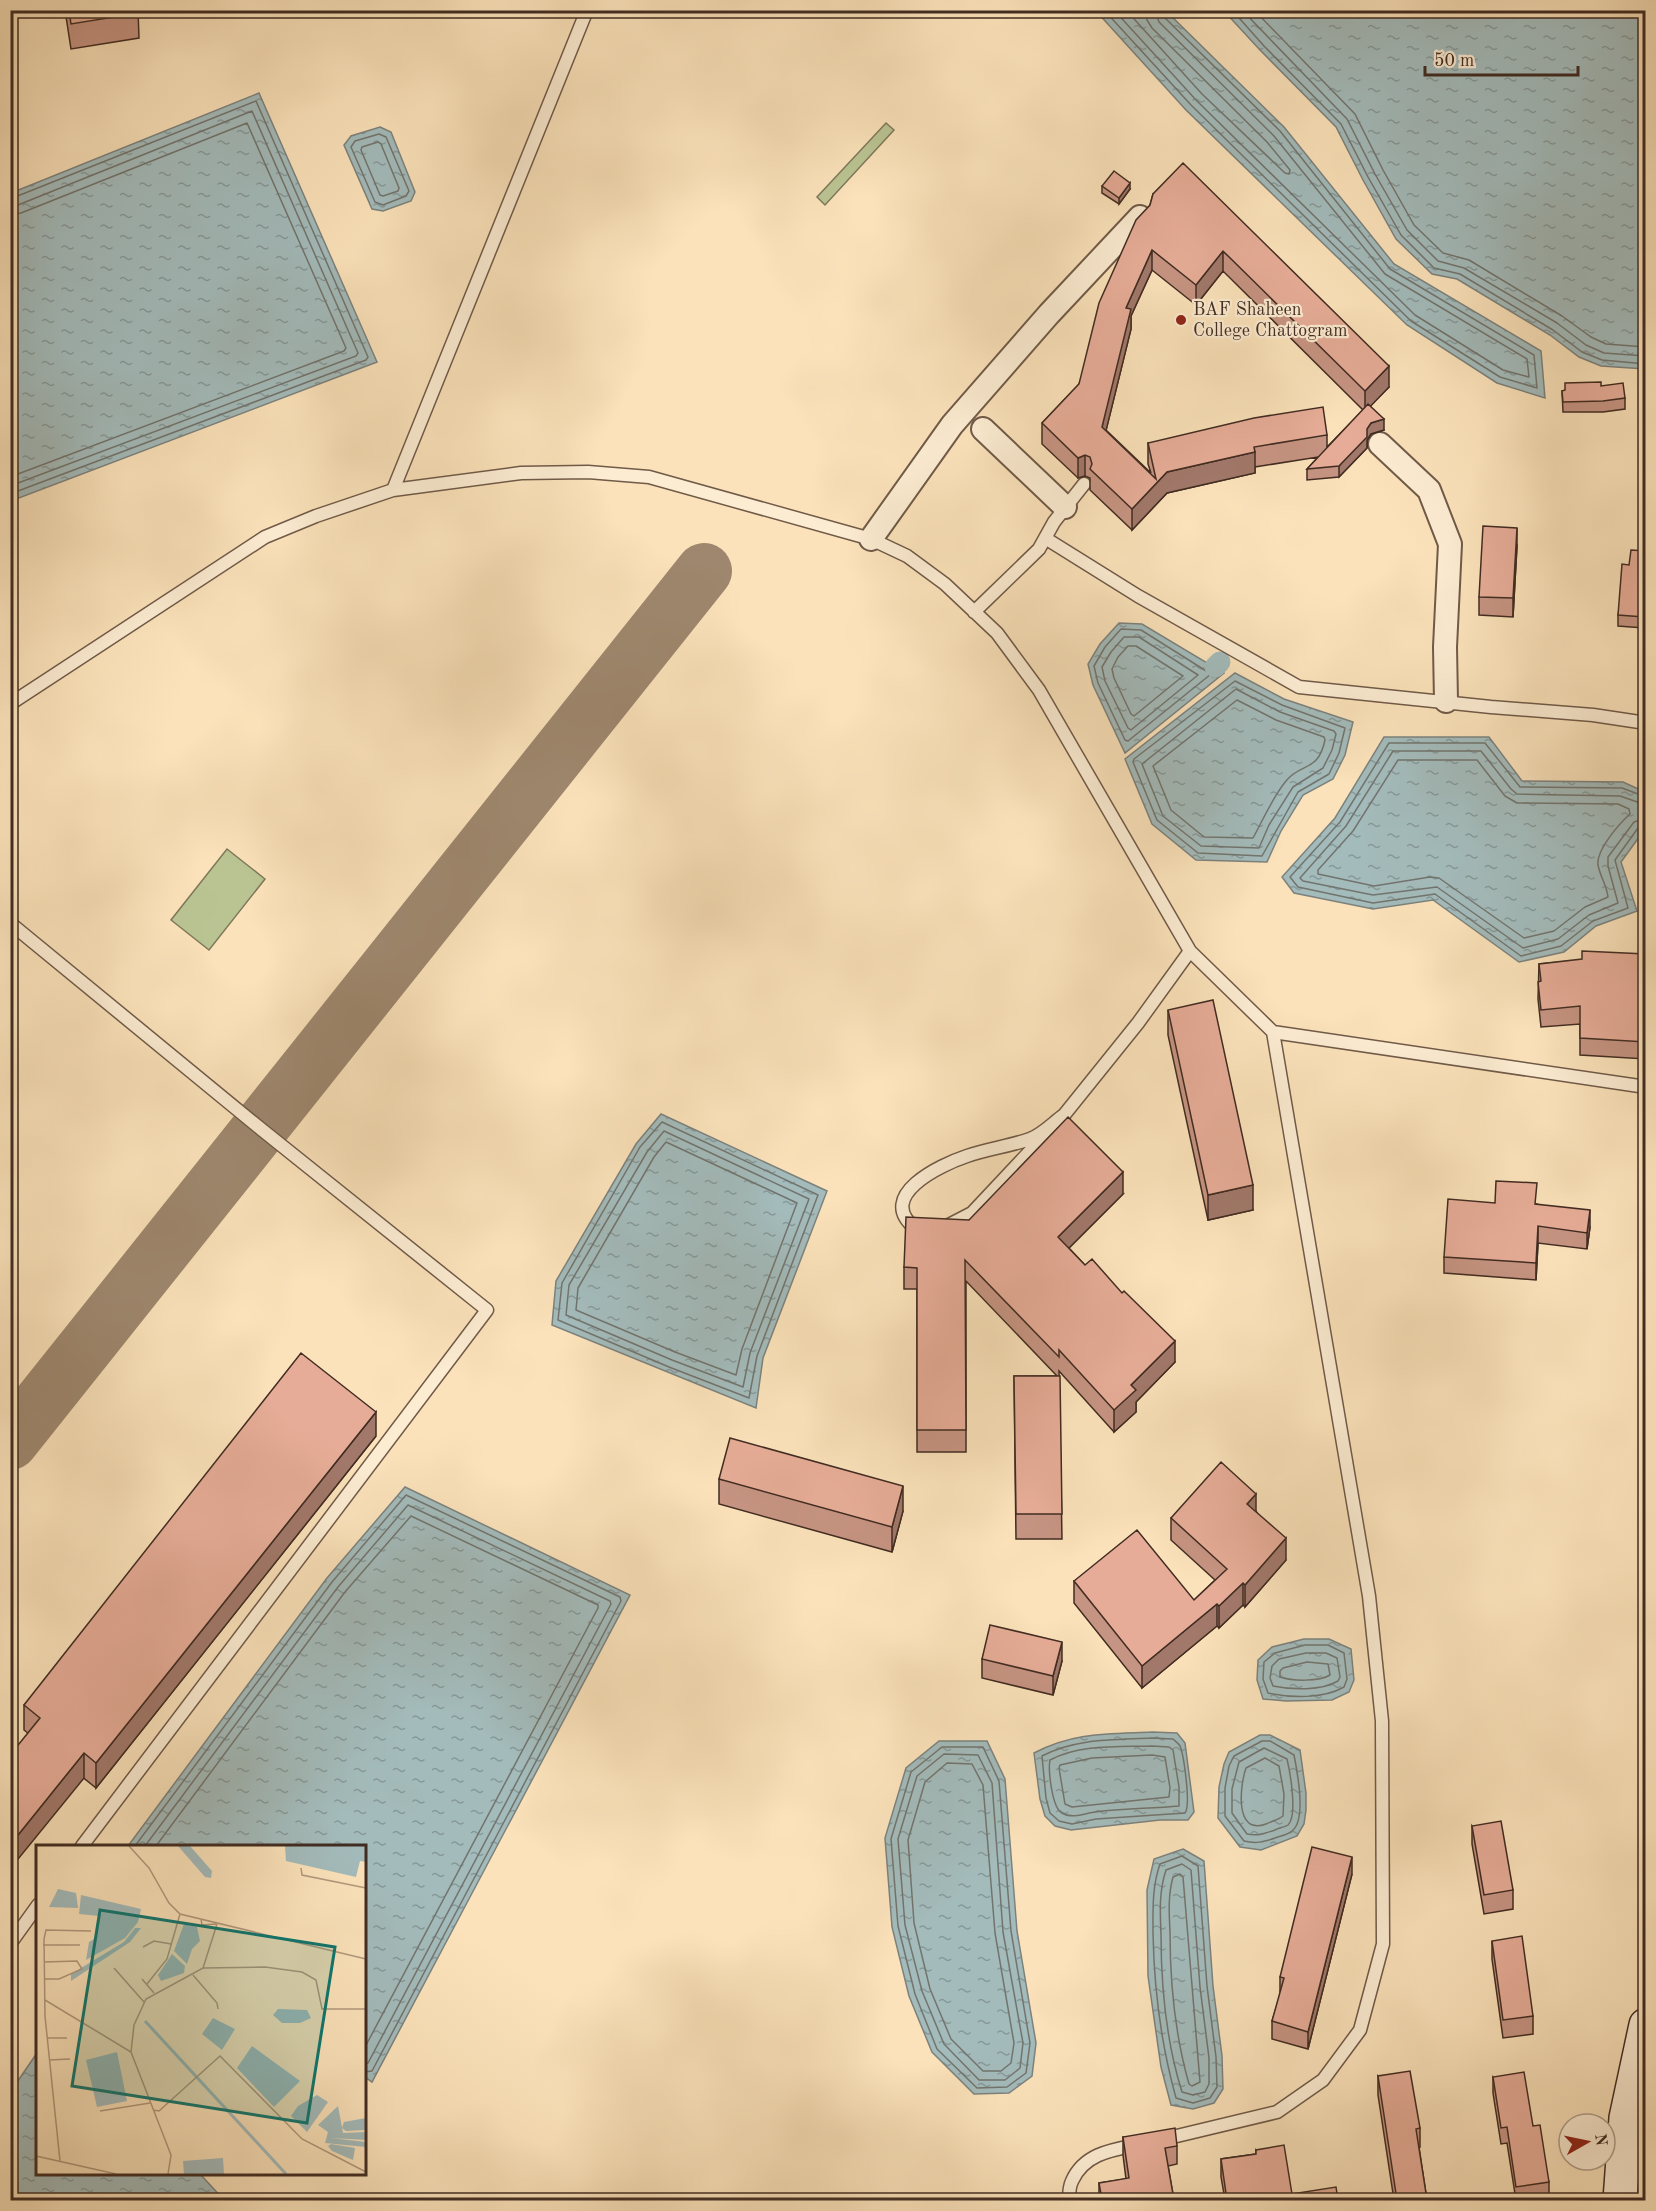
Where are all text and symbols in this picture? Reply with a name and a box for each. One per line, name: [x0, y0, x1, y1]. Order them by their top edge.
scale bar: [1425, 39, 1578, 77]
text: 50 m: [1434, 52, 1474, 70]
place label: BAF Shaheen College Chattogram: [1193, 301, 1348, 340]
marker: BAF Shaheen College Chattogram: [1174, 313, 1188, 327]
inset map: [36, 1845, 366, 2175]
north arrow: [1557, 2112, 1617, 2172]
text: N: [1591, 2133, 1609, 2148]

